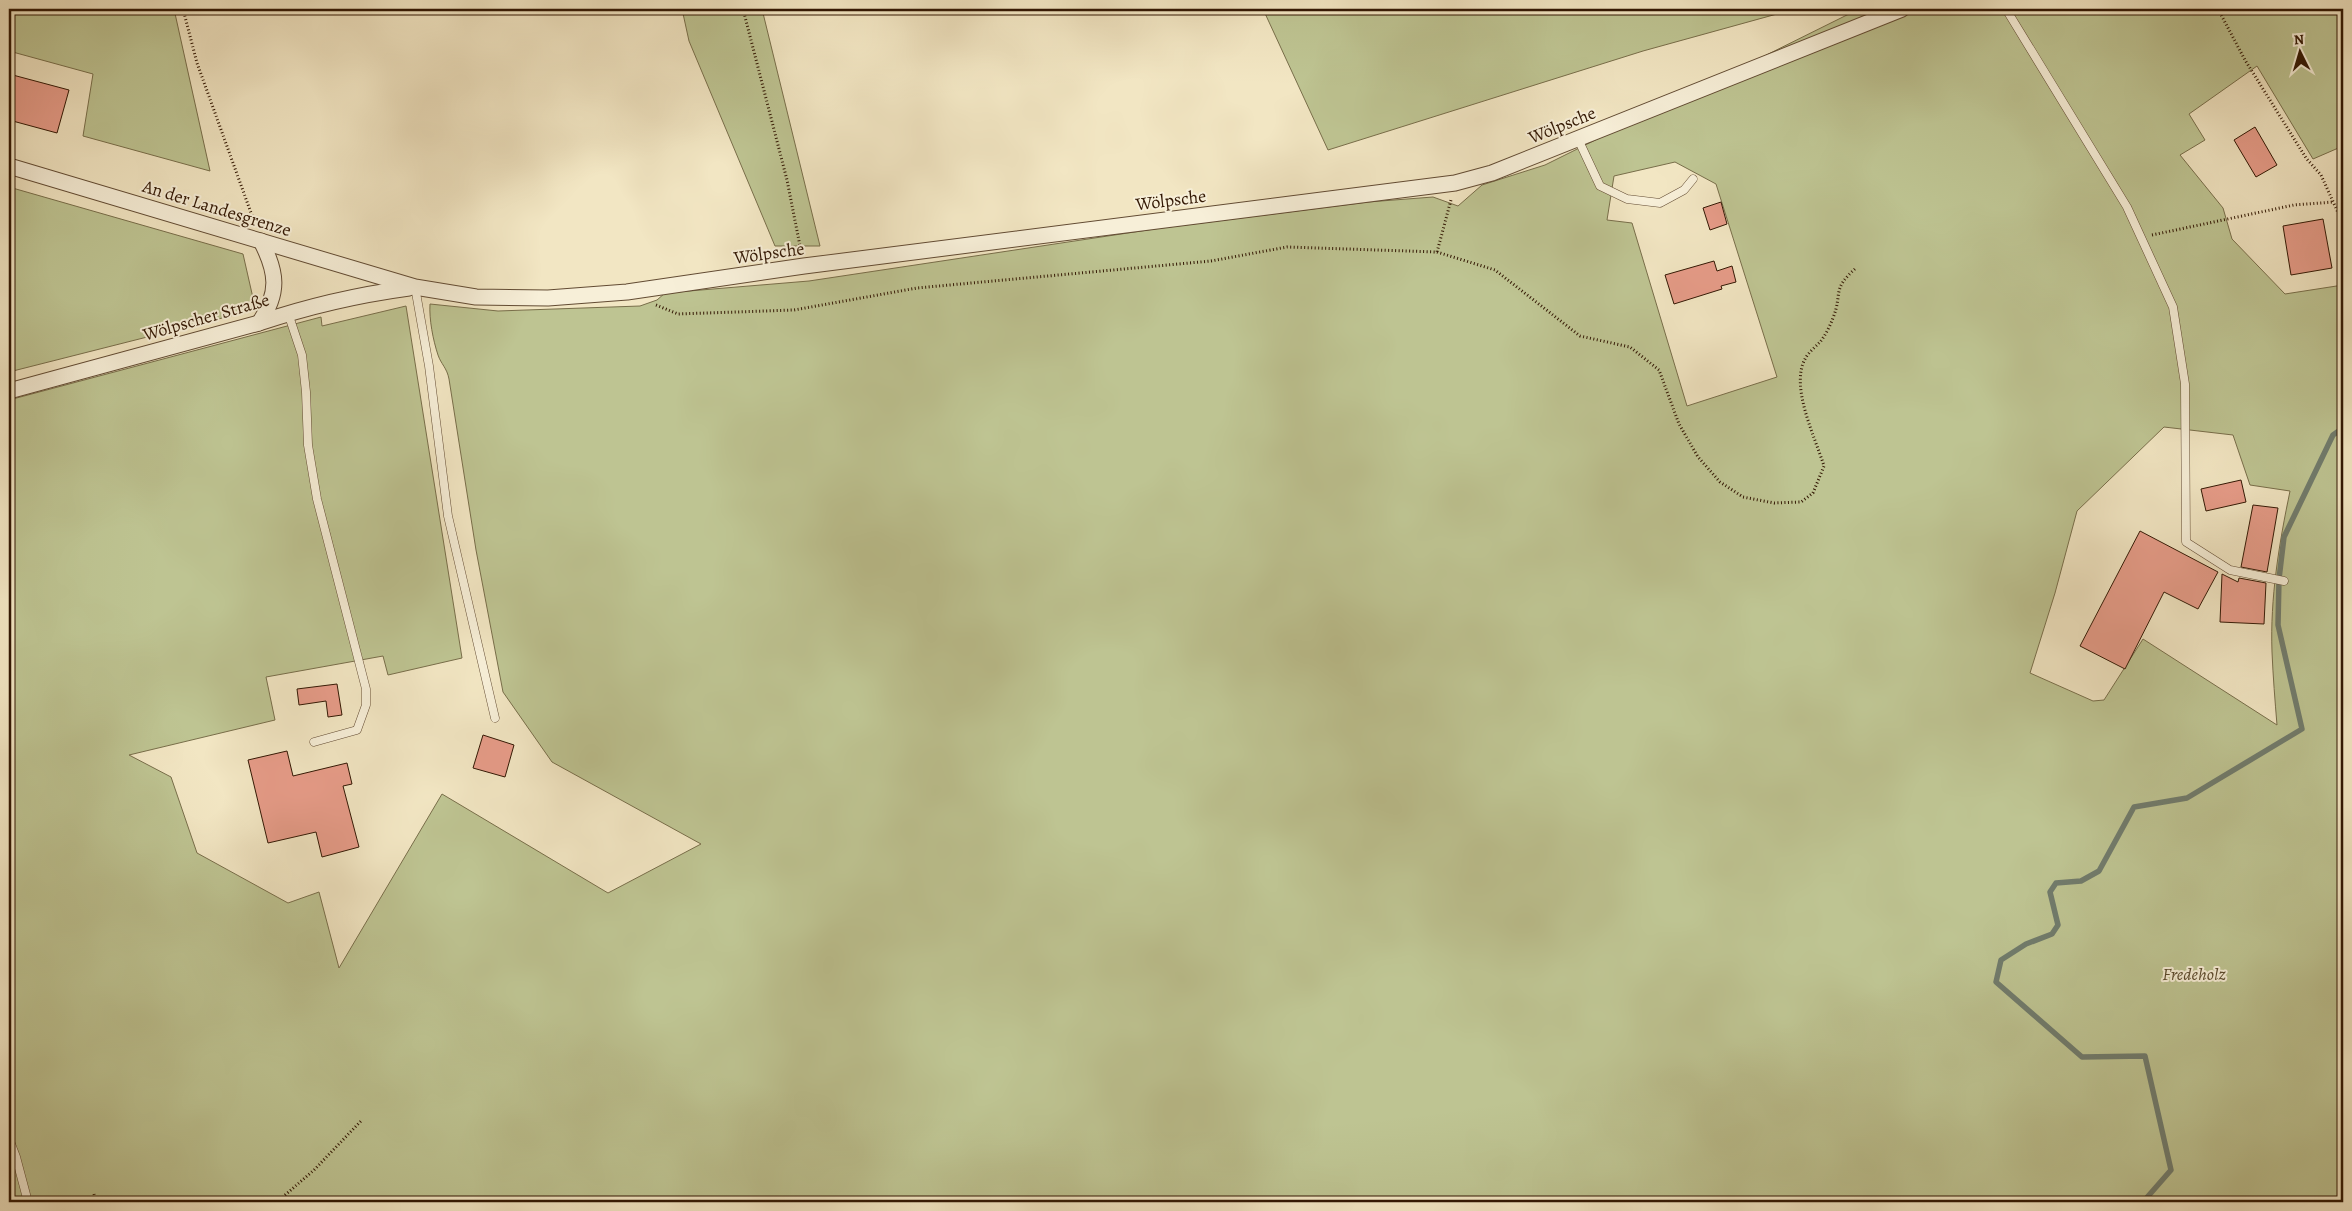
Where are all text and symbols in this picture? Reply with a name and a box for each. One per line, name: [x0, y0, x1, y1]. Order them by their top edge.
north arrow: [2274, 28, 2324, 78]
text: N: [2293, 30, 2305, 49]
street label: Wölpsche: [1524, 101, 1599, 150]
street label: An der Landesgrenze: [139, 174, 294, 242]
street label: Wölpsche: [1133, 184, 1208, 216]
street label: Wölpsche: [731, 236, 806, 270]
street label: Wölpscher Straße: [139, 287, 272, 347]
park label: Fredeholz: [2162, 962, 2227, 986]

